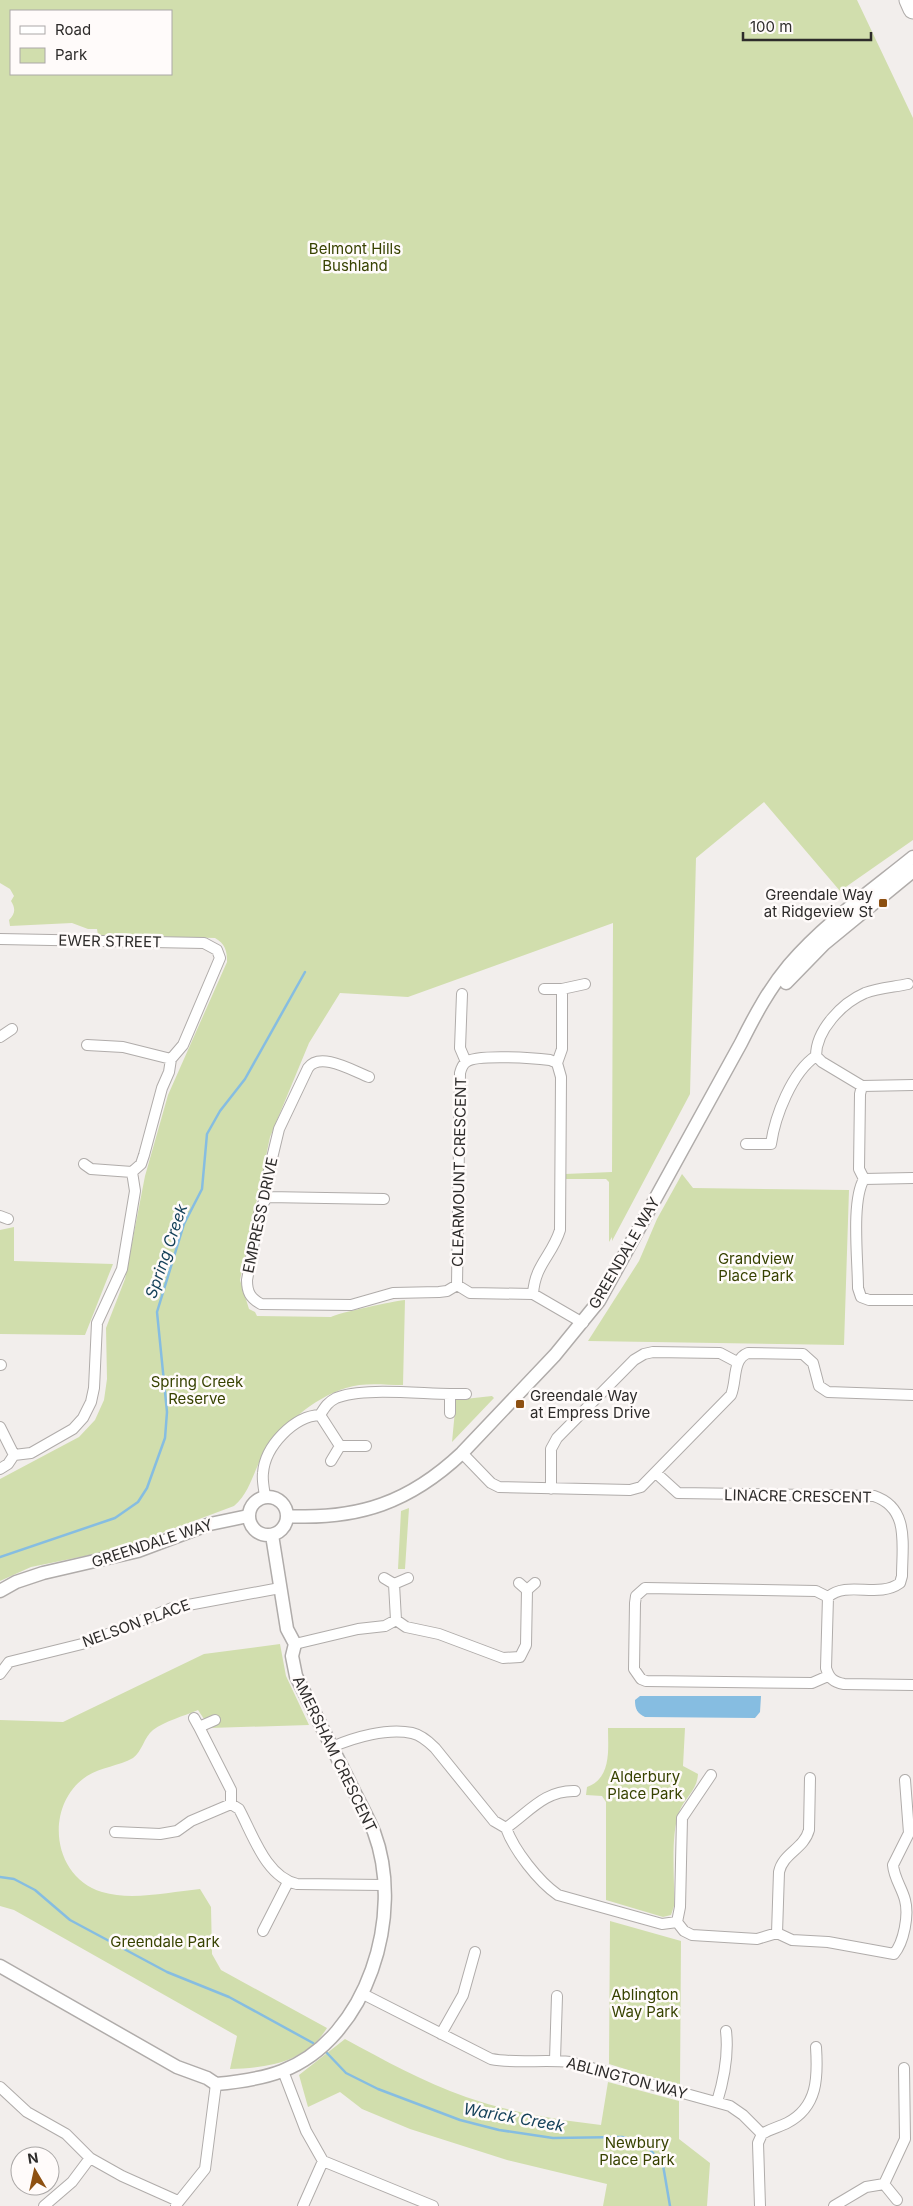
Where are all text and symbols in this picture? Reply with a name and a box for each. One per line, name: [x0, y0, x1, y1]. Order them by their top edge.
legend: [10, 10, 172, 75]
scale bar: [743, 10, 870, 42]
text: 100 m: [750, 17, 792, 36]
text: Road: [55, 20, 91, 39]
text: Park: [55, 45, 88, 64]
park label: Belmont Hills Bushland: [309, 239, 401, 275]
place label: Greendale Way at Ridgeview St: [764, 885, 874, 921]
marker: Greendale Way at Ridgeview St: [877, 897, 889, 909]
street label: EWER STREET: [58, 931, 162, 951]
street label: CLEARMOUNT CRESCENT: [448, 1077, 470, 1267]
street label: EMPRESS DRIVE: [238, 1155, 282, 1275]
street label: GREENDALE WAY: [584, 1194, 664, 1312]
water label: Spring Creek: [140, 1201, 192, 1301]
park label: Grandview Place Park: [718, 1249, 794, 1285]
park label: Spring Creek Reserve: [151, 1372, 244, 1408]
place label: Greendale Way at Empress Drive: [530, 1386, 650, 1422]
marker: Greendale Way at Empress Drive: [514, 1398, 526, 1410]
street label: LINACRE CRESCENT: [724, 1485, 872, 1507]
street label: GREENDALE WAY: [89, 1515, 215, 1571]
street label: NELSON PLACE: [80, 1595, 192, 1651]
street label: AMERSHAM CRESCENT: [289, 1673, 381, 1835]
park label: Alderbury Place Park: [607, 1767, 683, 1803]
park label: Greendale Park: [110, 1932, 220, 1951]
park label: Ablington Way Park: [611, 1985, 679, 2021]
street label: ABLINGTON WAY: [565, 2053, 689, 2103]
water label: Warick Creek: [462, 2098, 566, 2136]
park label: Newbury Place Park: [599, 2133, 675, 2169]
north arrow: [10, 2146, 60, 2196]
text: N: [26, 2148, 39, 2167]

